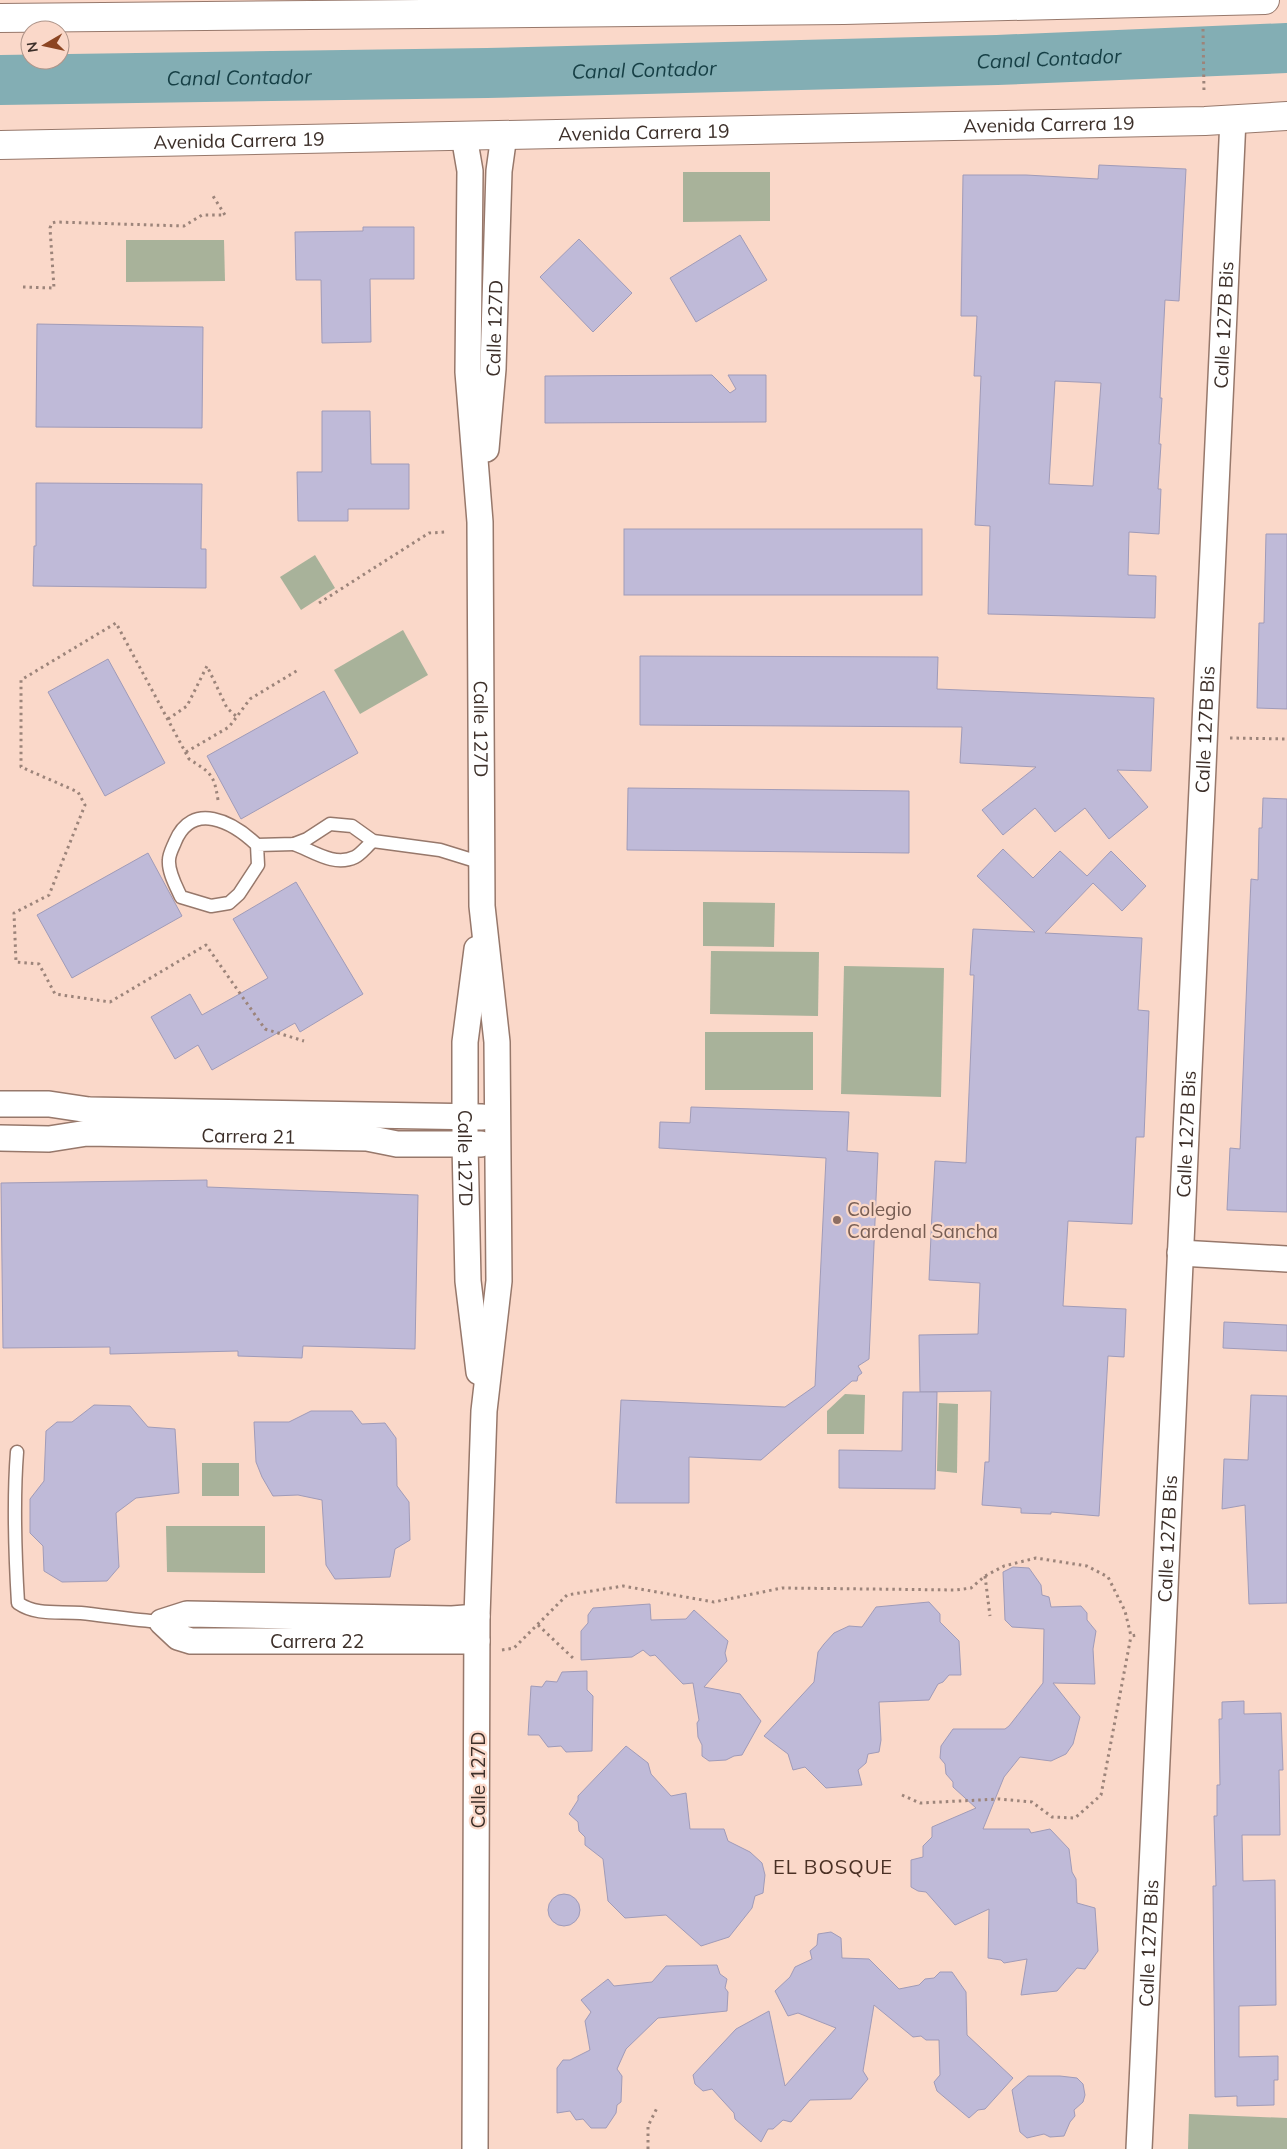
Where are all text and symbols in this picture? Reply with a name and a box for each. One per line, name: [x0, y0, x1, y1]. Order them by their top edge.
north arrow: [20, 20, 70, 70]
text: N: [22, 40, 42, 54]
water label: Canal Contador: [976, 42, 1122, 73]
water label: Canal Contador: [571, 55, 717, 83]
water label: Canal Contador: [166, 63, 312, 90]
street label: Avenida Carrera 19: [963, 110, 1135, 138]
street label: Avenida Carrera 19: [558, 118, 730, 146]
street label: Avenida Carrera 19: [153, 127, 325, 154]
street label: Calle 127B Bis: [1209, 261, 1238, 389]
street label: Calle 127D: [480, 280, 508, 378]
street label: Calle 127B Bis: [1190, 665, 1220, 794]
street label: Calle 127D: [469, 680, 493, 778]
street label: Calle 127B Bis: [1171, 1070, 1201, 1198]
street label: Calle 127D: [453, 1110, 478, 1207]
street label: Carrera 21: [201, 1123, 296, 1149]
place label: Colegio Cardenal Sancha: [847, 1197, 998, 1243]
marker: Colegio Cardenal Sancha: [831, 1214, 843, 1226]
street label: Calle 127B Bis: [1152, 1474, 1182, 1603]
street label: Carrera 22: [270, 1629, 364, 1653]
street label: Calle 127D: [466, 1732, 490, 1828]
district label: EL BOSQUE: [773, 1854, 893, 1879]
street label: Calle 127B Bis: [1134, 1879, 1163, 2007]

